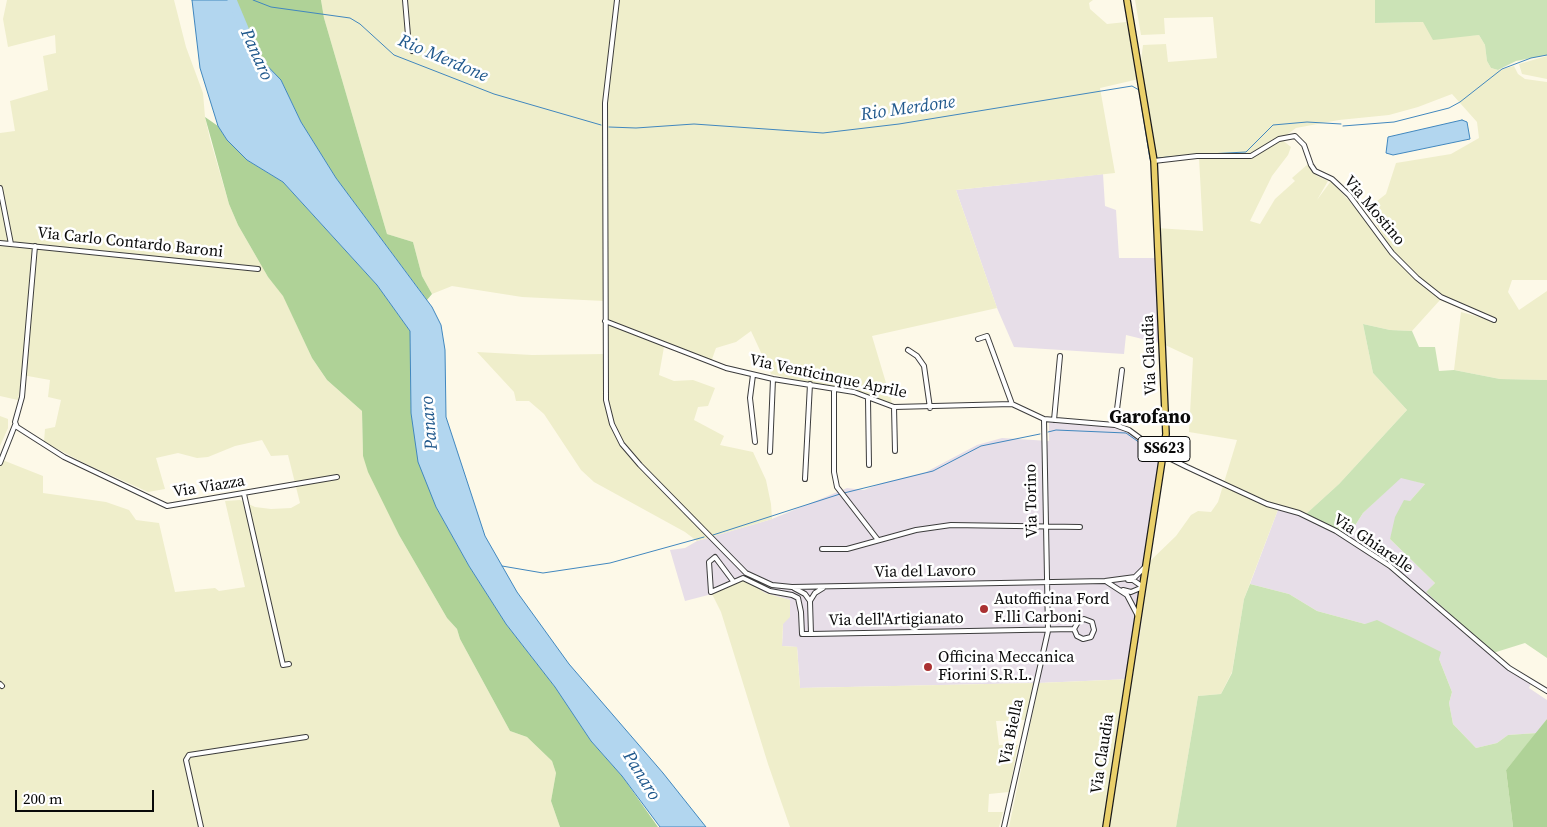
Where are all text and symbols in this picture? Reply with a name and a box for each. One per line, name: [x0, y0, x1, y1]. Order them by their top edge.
water label: Panaro: [235, 26, 277, 84]
water label: Rio Merdone: [395, 30, 491, 88]
water label: Rio Merdone: [859, 92, 957, 126]
street label: Via Mostino: [1339, 172, 1409, 250]
street label: Via Carlo Contardo Baroni: [36, 224, 224, 262]
street label: Via Claudia: [1139, 314, 1161, 396]
street label: Via Venticinque Aprile: [748, 351, 908, 403]
water label: Panaro: [417, 395, 443, 451]
district label: Garofano: [1109, 407, 1191, 429]
road number: SS623: [1138, 436, 1190, 462]
street label: Via Torino: [1022, 464, 1042, 538]
street label: Via Viazza: [171, 472, 247, 502]
street label: Via Ghiarelle: [1329, 510, 1417, 578]
street label: Via del Lavoro: [874, 562, 976, 582]
place label: Autofficina Ford F.lli Carboni: [994, 590, 1109, 628]
marker: Autofficina Ford F.lli Carboni: [978, 603, 990, 615]
street label: Via dell'Artigianato: [828, 609, 964, 631]
place label: Officina Meccanica Fiorini S.R.L.: [938, 648, 1074, 686]
marker: Officina Meccanica Fiorini S.R.L.: [922, 661, 934, 673]
street label: Via Biella: [996, 697, 1028, 767]
street label: Via Claudia: [1087, 713, 1119, 795]
water label: Panaro: [617, 747, 665, 805]
scale bar: [18, 780, 156, 812]
text: 200 m: [23, 788, 63, 809]

